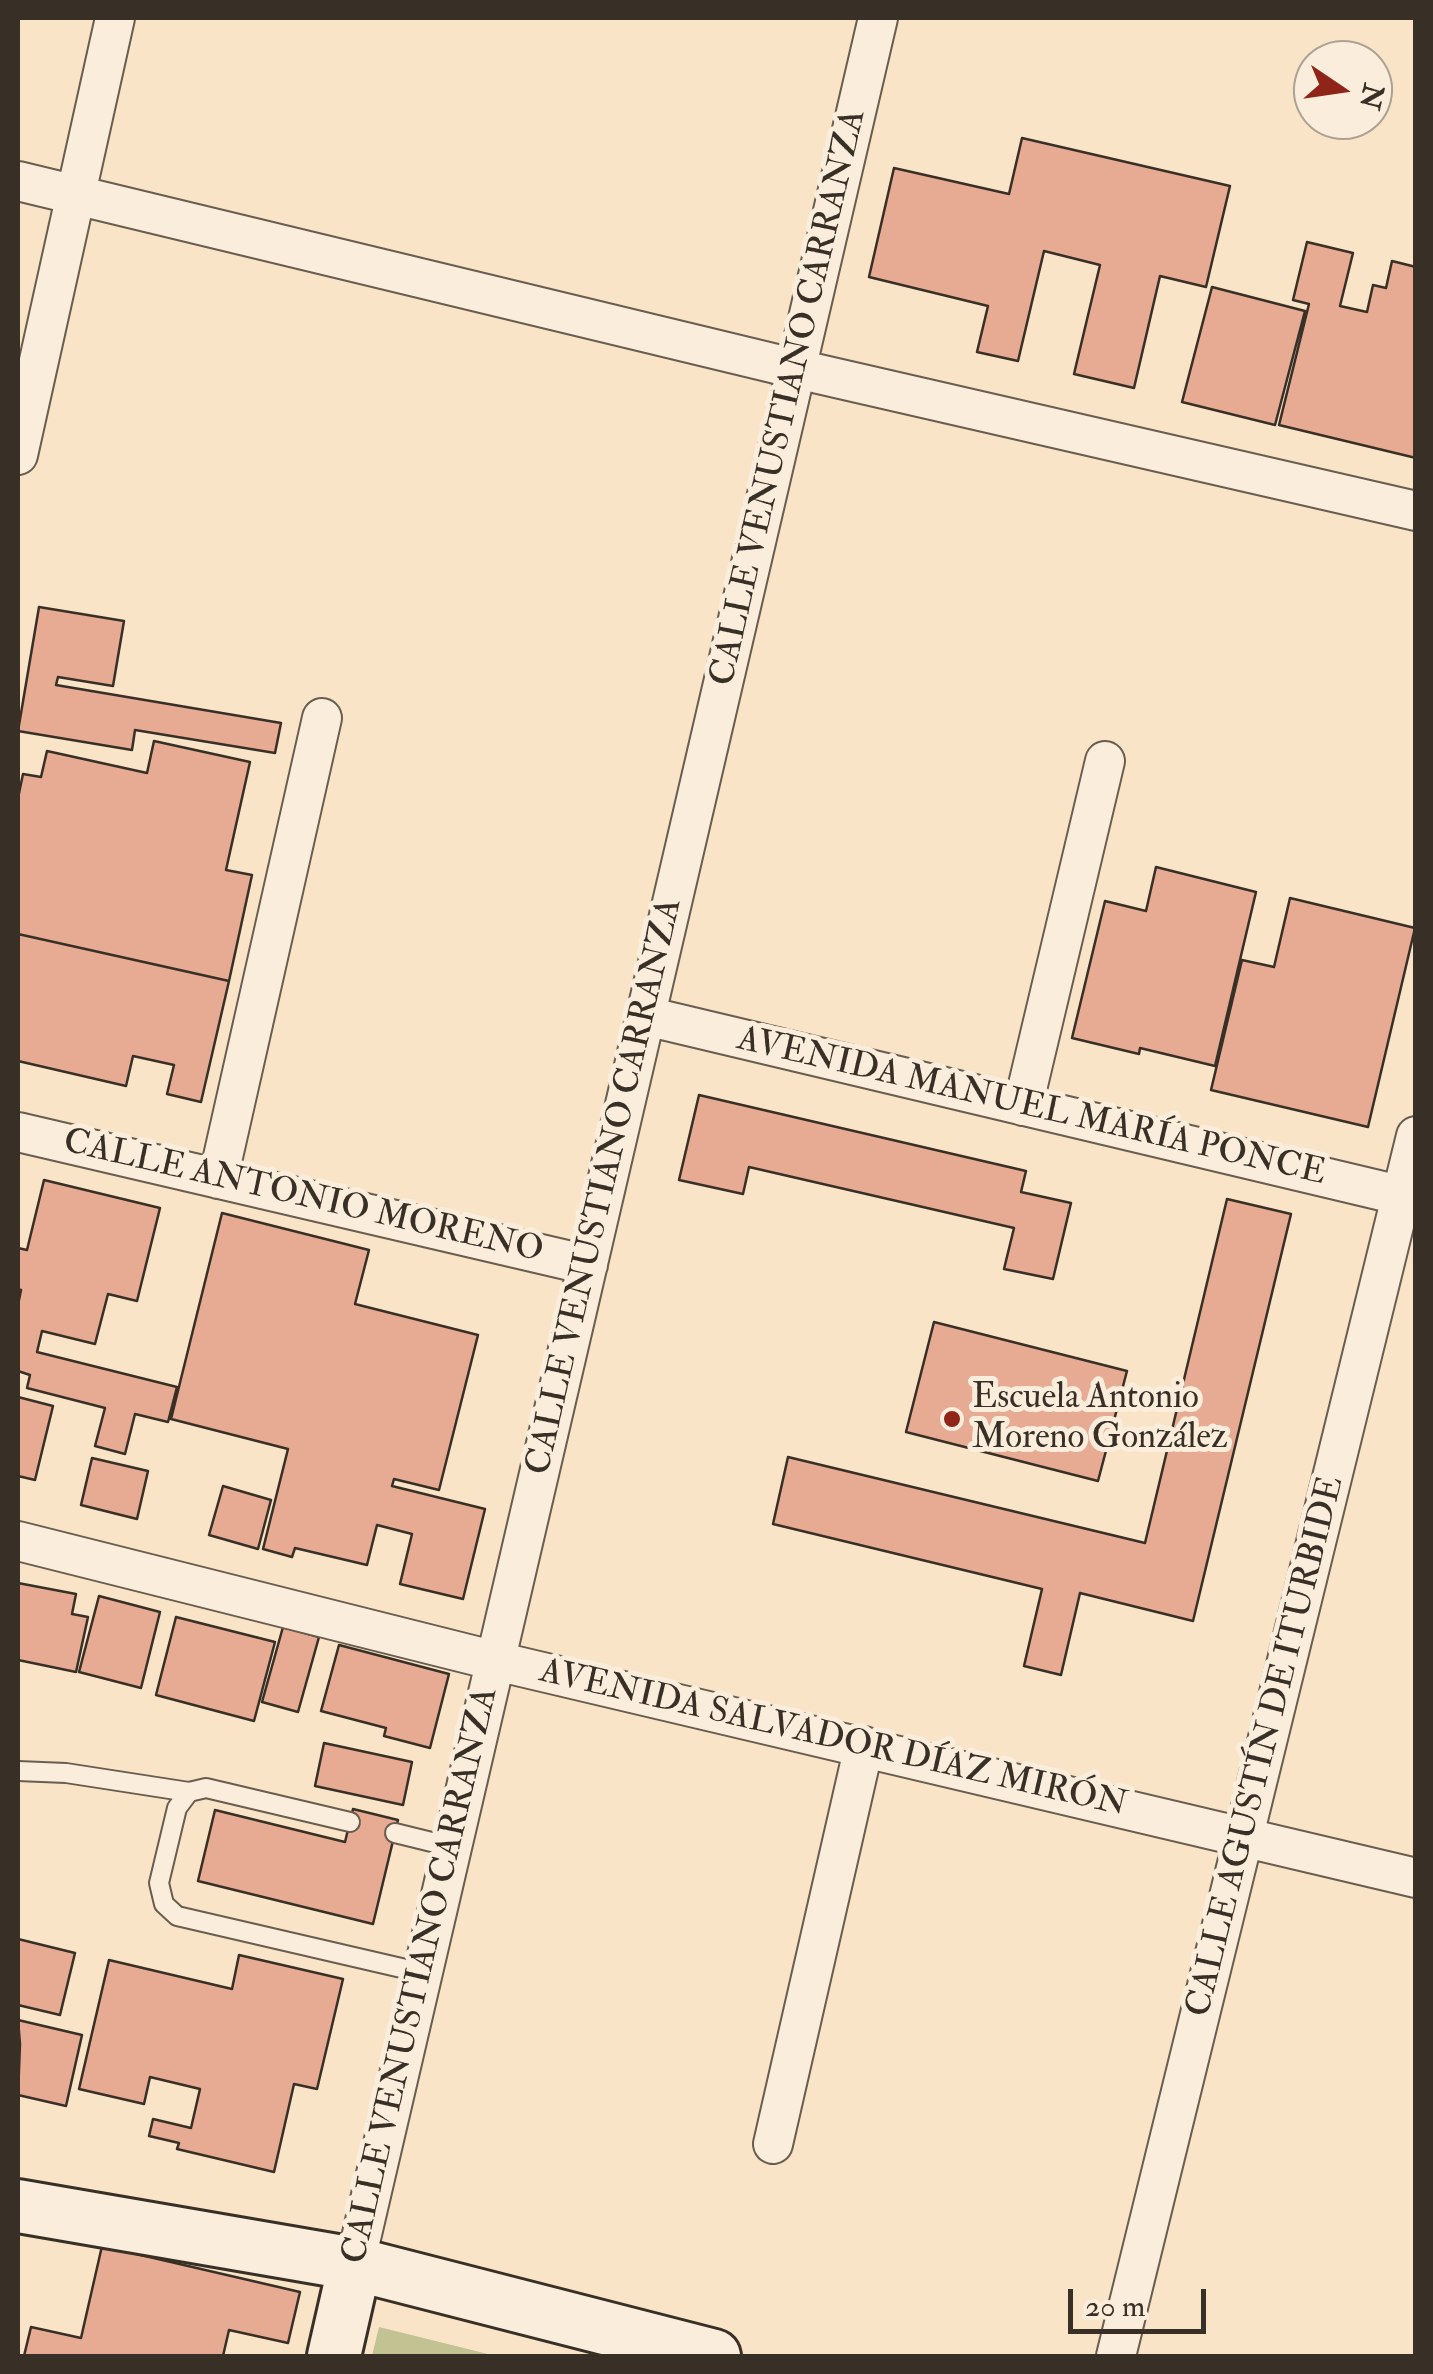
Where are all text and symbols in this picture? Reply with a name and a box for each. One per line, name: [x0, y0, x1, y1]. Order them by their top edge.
north arrow: [1293, 40, 1393, 140]
text: N: [1351, 80, 1391, 113]
street label: CALLE VENUSTIANO CARRANZA: [703, 106, 877, 690]
street label: CALLE VENUSTIANO CARRANZA: [519, 895, 693, 1479]
street label: AVENIDA MANUEL MARÍA PONCE: [733, 1020, 1329, 1196]
street label: CALLE ANTONIO MORENO: [59, 1122, 547, 1274]
place label: Escuela Antonio Moreno González: [972, 1378, 1228, 1460]
marker: Escuela Antonio Moreno González: [941, 1408, 963, 1430]
street label: CALLE AGUSTÍN DE ITURBIDE: [1179, 1472, 1355, 2022]
street label: AVENIDA SALVADOR DÍAZ MIRÓN: [535, 1652, 1131, 1828]
street label: CALLE VENUSTIANO CARRANZA: [335, 1684, 509, 2268]
scale bar: [1073, 2269, 1210, 2331]
text: 20 m: [1085, 2288, 1145, 2325]

